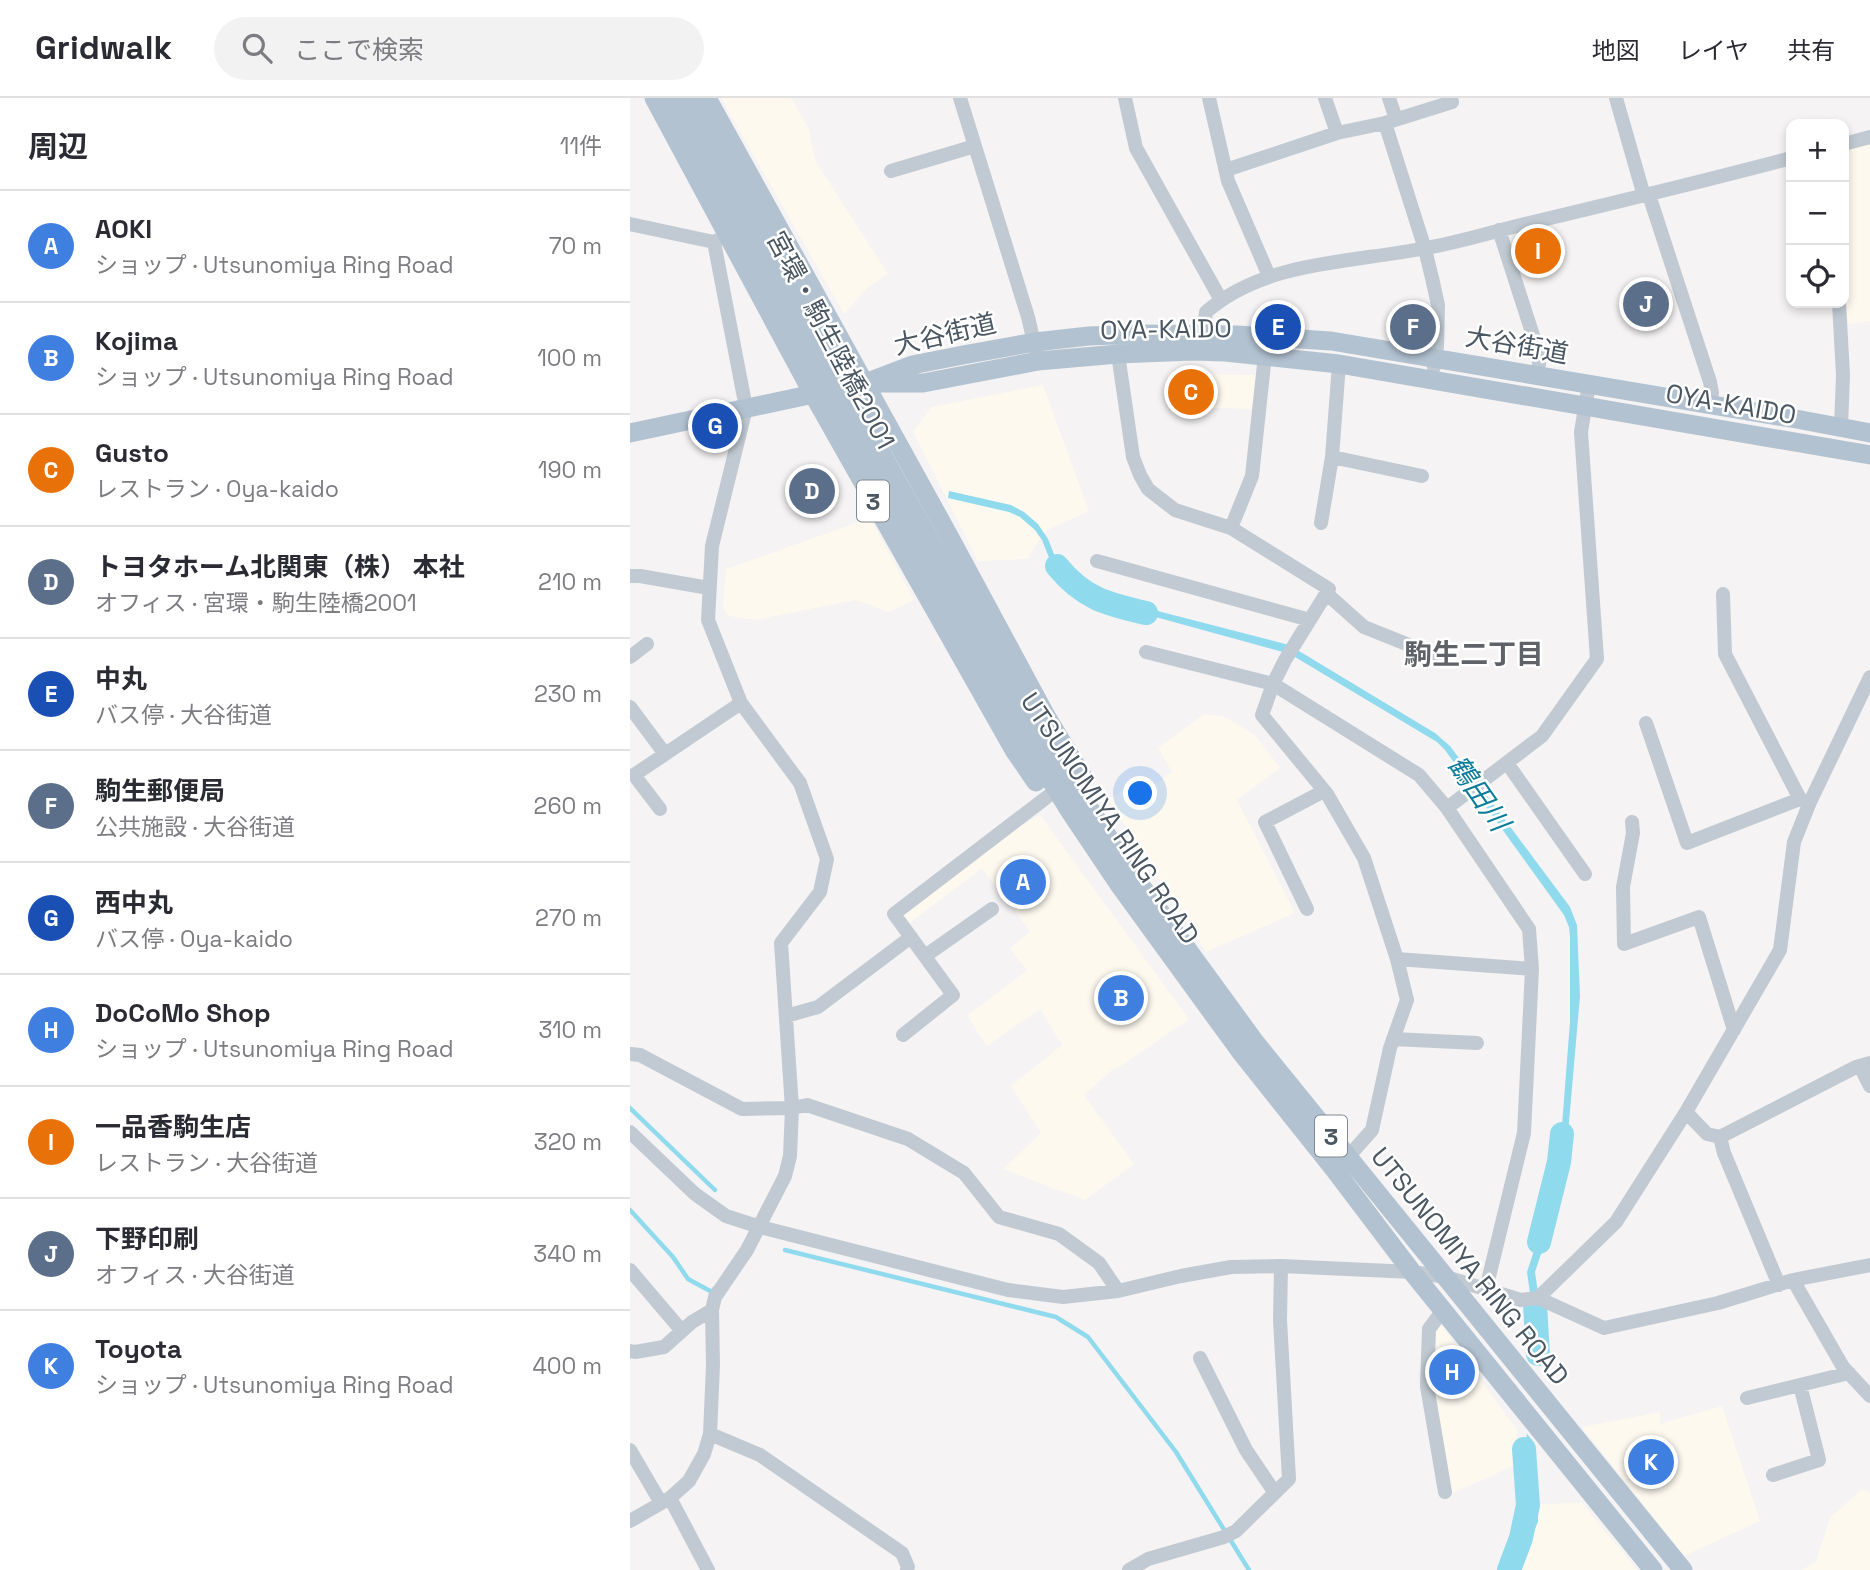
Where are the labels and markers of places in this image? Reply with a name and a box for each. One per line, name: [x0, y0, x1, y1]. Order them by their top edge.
pin: I: [1515, 225, 1561, 277]
pin: J: [1623, 278, 1669, 330]
pin: E: [1255, 301, 1301, 353]
pin: F: [1390, 301, 1436, 353]
pin: C: [1168, 366, 1214, 418]
pin: G: [692, 400, 738, 452]
pin: D: [789, 465, 835, 517]
pin: A: [1000, 856, 1046, 908]
pin: B: [1098, 972, 1144, 1024]
pin: H: [1429, 1346, 1475, 1398]
pin: K: [1628, 1436, 1674, 1488]

